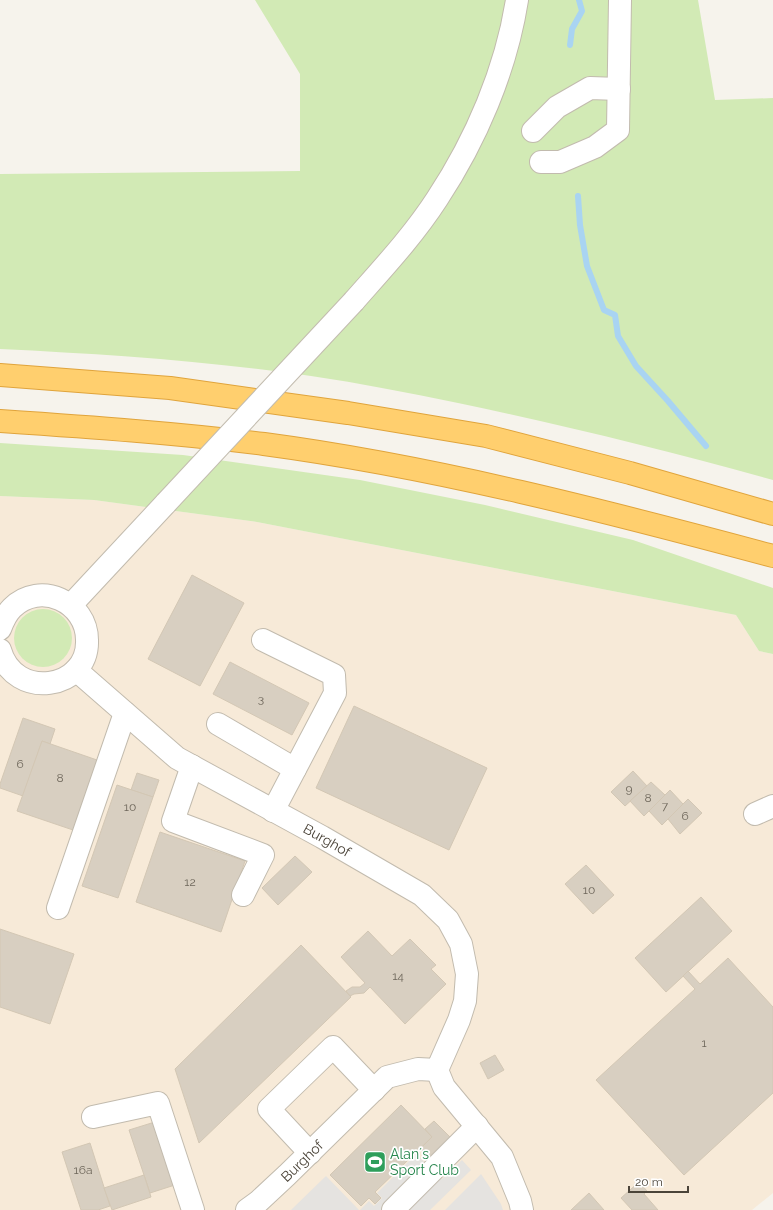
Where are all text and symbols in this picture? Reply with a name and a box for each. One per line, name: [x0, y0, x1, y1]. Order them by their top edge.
house number: 3: [258, 692, 264, 706]
house number: 6: [16, 757, 24, 771]
house number: 8: [56, 771, 64, 785]
house number: 9: [625, 782, 633, 796]
house number: 8: [644, 791, 652, 805]
house number: 7: [662, 799, 669, 813]
house number: 10: [124, 800, 136, 814]
house number: 6: [681, 809, 689, 823]
street label: Burghof: [301, 820, 355, 861]
house number: 12: [184, 875, 196, 889]
house number: 10: [583, 883, 595, 897]
house number: 14: [392, 969, 404, 983]
house number: 1: [701, 1036, 707, 1050]
street label: Burghof: [278, 1136, 327, 1185]
place label: Alan´s Sport Club: [390, 1146, 459, 1178]
sports icon: Alan´s Sport Club: [362, 1149, 388, 1175]
house number: 16a: [74, 1163, 92, 1177]
scale bar: [629, 1168, 688, 1194]
text: 20 m: [635, 1175, 663, 1189]

